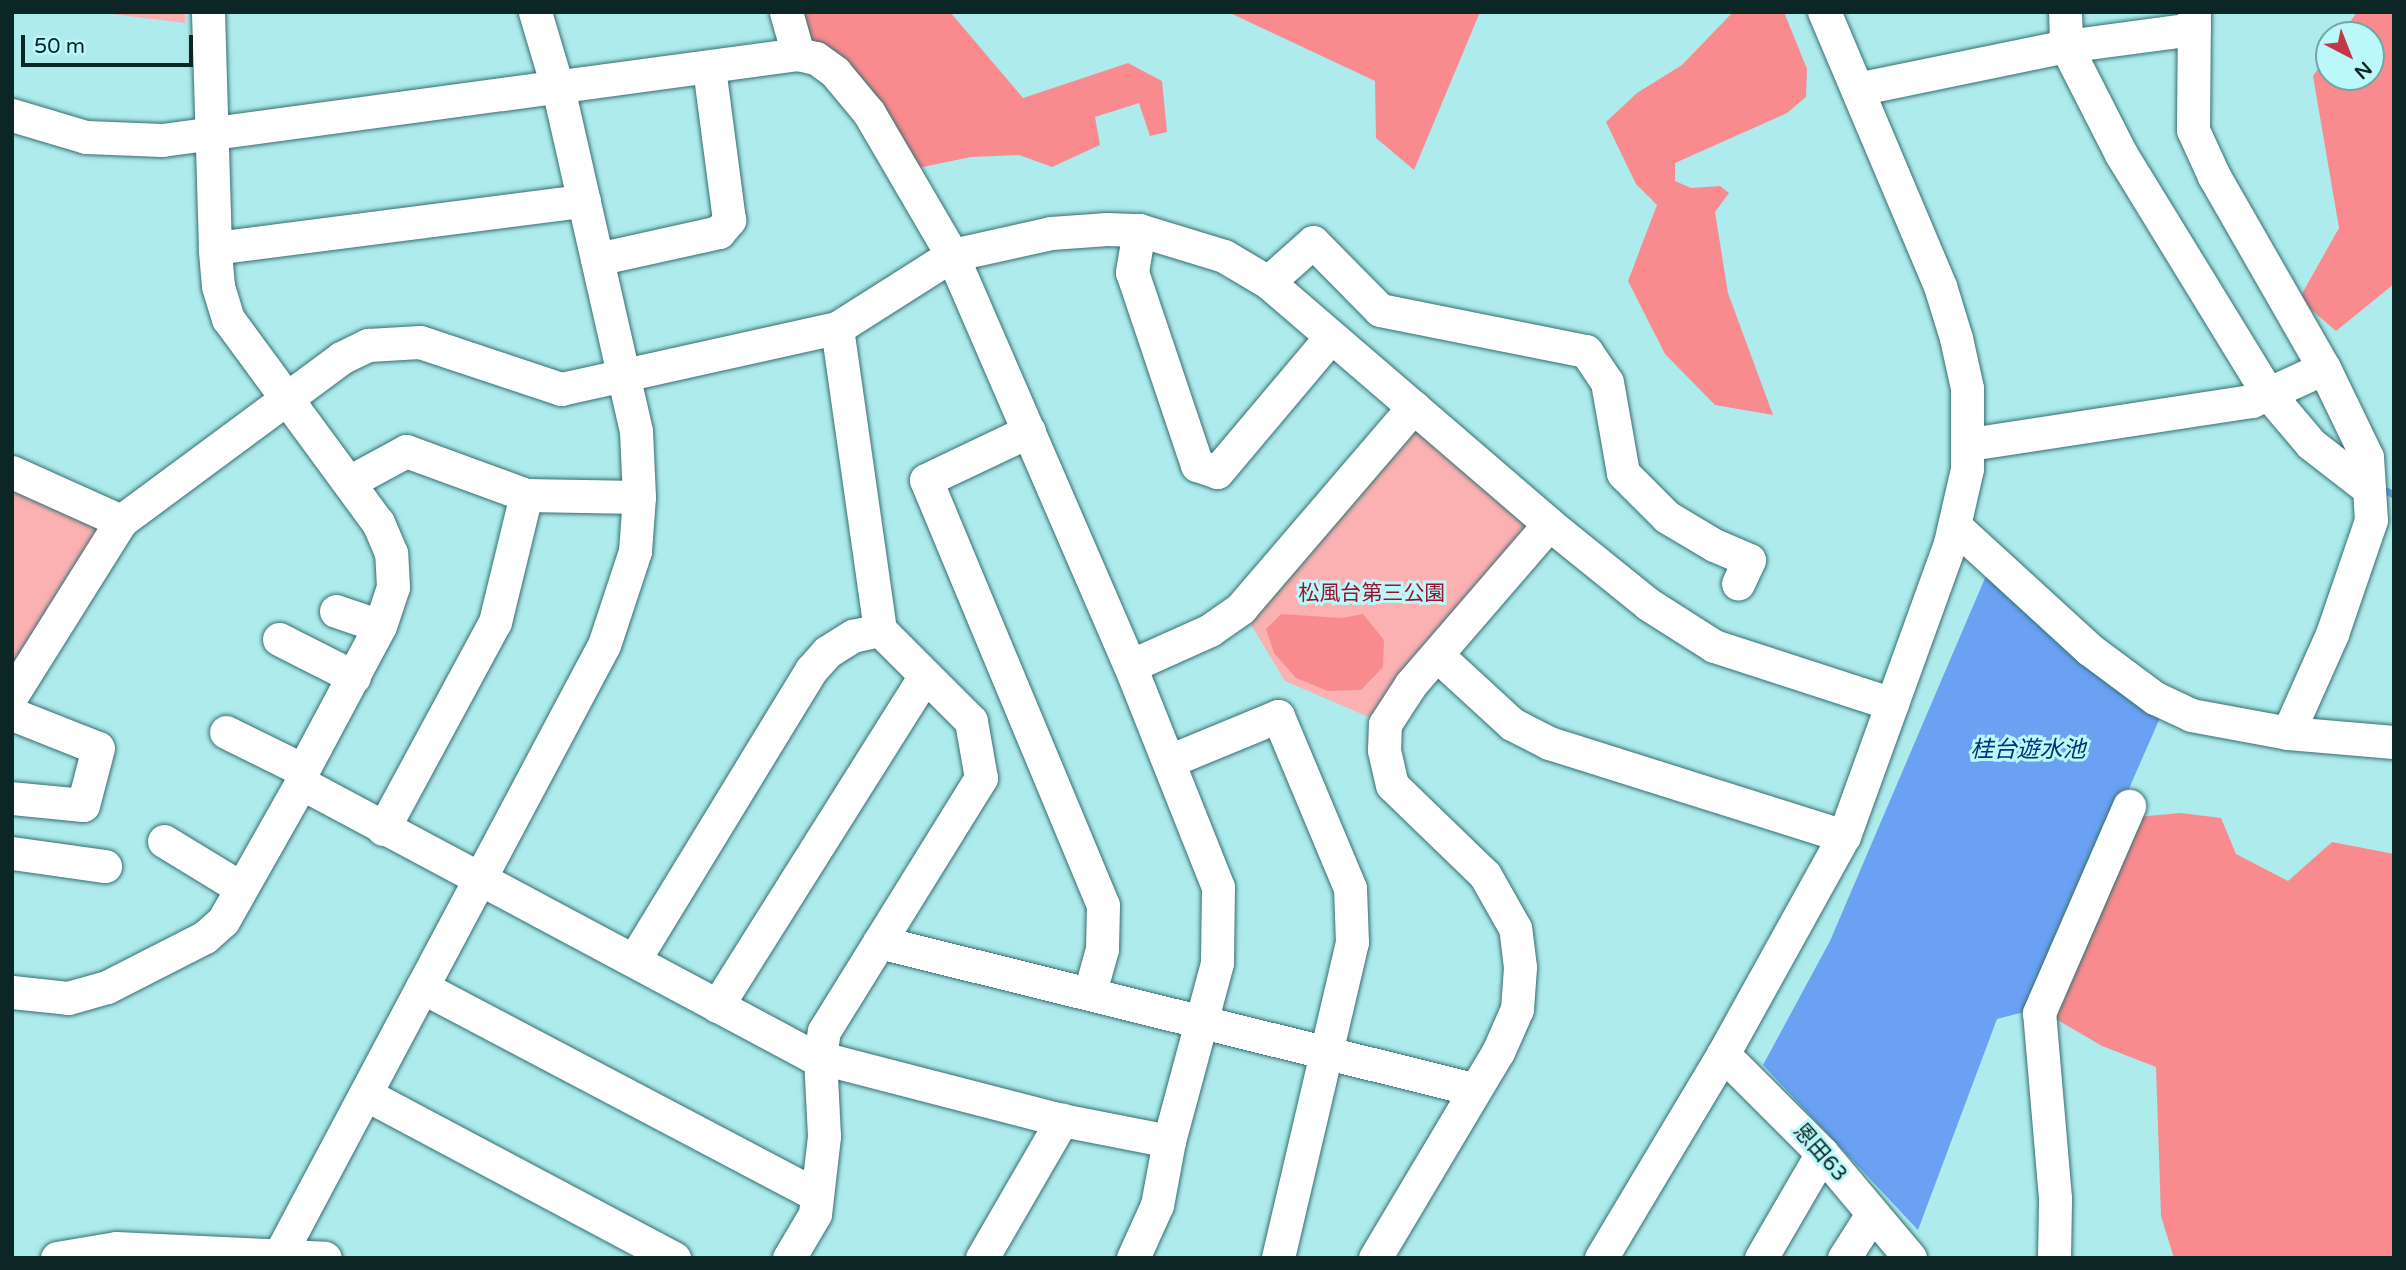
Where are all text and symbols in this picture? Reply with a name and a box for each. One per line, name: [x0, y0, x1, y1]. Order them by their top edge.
scale bar: [24, 21, 196, 65]
north arrow: [2315, 21, 2385, 91]
text: 50 m: [34, 34, 85, 59]
text: N: [2350, 57, 2376, 83]
park label: 松風台第三公園: [1299, 581, 1445, 607]
water label: 桂台遊水池: [1971, 736, 2085, 764]
street label: 恩田63: [1788, 1119, 1852, 1187]

